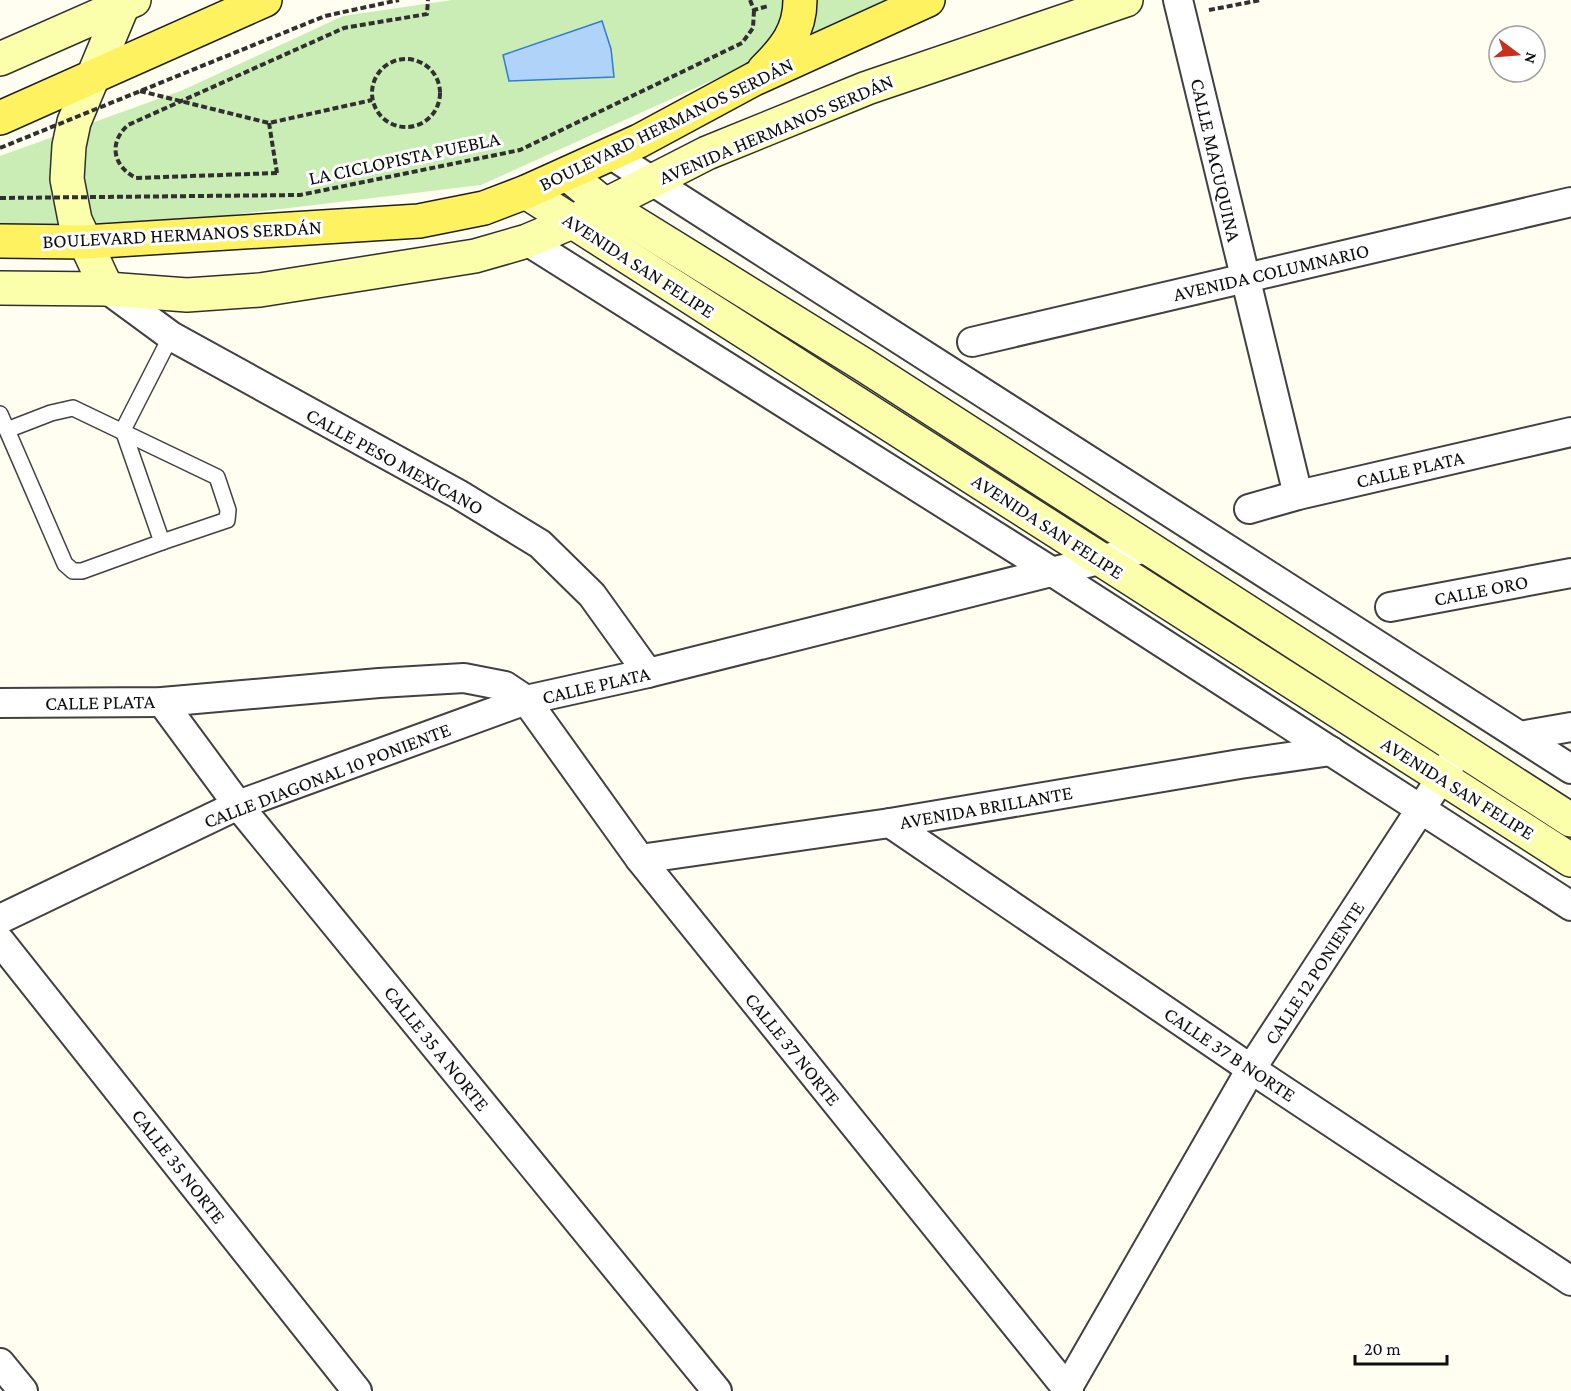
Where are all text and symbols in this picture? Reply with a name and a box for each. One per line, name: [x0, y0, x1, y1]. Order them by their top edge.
north arrow: [1487, 24, 1547, 84]
text: N: [1521, 50, 1541, 66]
street label: BOULEVARD HERMANOS SERDÁN: [535, 53, 797, 195]
street label: AVENIDA HERMANOS SERDÁN: [655, 70, 897, 188]
street label: CALLE MACUQUINA: [1186, 76, 1246, 244]
street label: LA CICLOPISTA PUEBLA: [306, 127, 502, 189]
street label: AVENIDA SAN FELIPE: [559, 208, 719, 322]
street label: BOULEVARD HERMANOS SERDÁN: [42, 216, 322, 252]
street label: AVENIDA COLUMNARIO: [1171, 239, 1371, 305]
street label: CALLE PESO MEXICANO: [303, 403, 487, 519]
street label: CALLE PLATA: [1354, 446, 1467, 492]
street label: AVENIDA SAN FELIPE: [968, 469, 1128, 583]
street label: CALLE ORO: [1432, 570, 1530, 610]
street label: CALLE PLATA: [540, 662, 653, 708]
street label: CALLE PLATA: [45, 690, 156, 714]
street label: CALLE DIAGONAL 10 PONIENTE: [201, 718, 454, 832]
street label: AVENIDA SAN FELIPE: [1377, 732, 1539, 844]
street label: AVENIDA BRILLANTE: [898, 781, 1074, 833]
street label: CALLE 12 PONIENTE: [1260, 897, 1368, 1049]
street label: CALLE 35 A NORTE: [380, 981, 494, 1115]
street label: CALLE 37 NORTE: [741, 988, 845, 1110]
street label: CALLE 37 B NORTE: [1160, 1002, 1300, 1106]
street label: CALLE 35 NORTE: [128, 1104, 231, 1228]
scale bar: [1355, 1328, 1446, 1366]
text: 20 m: [1364, 1339, 1401, 1359]

